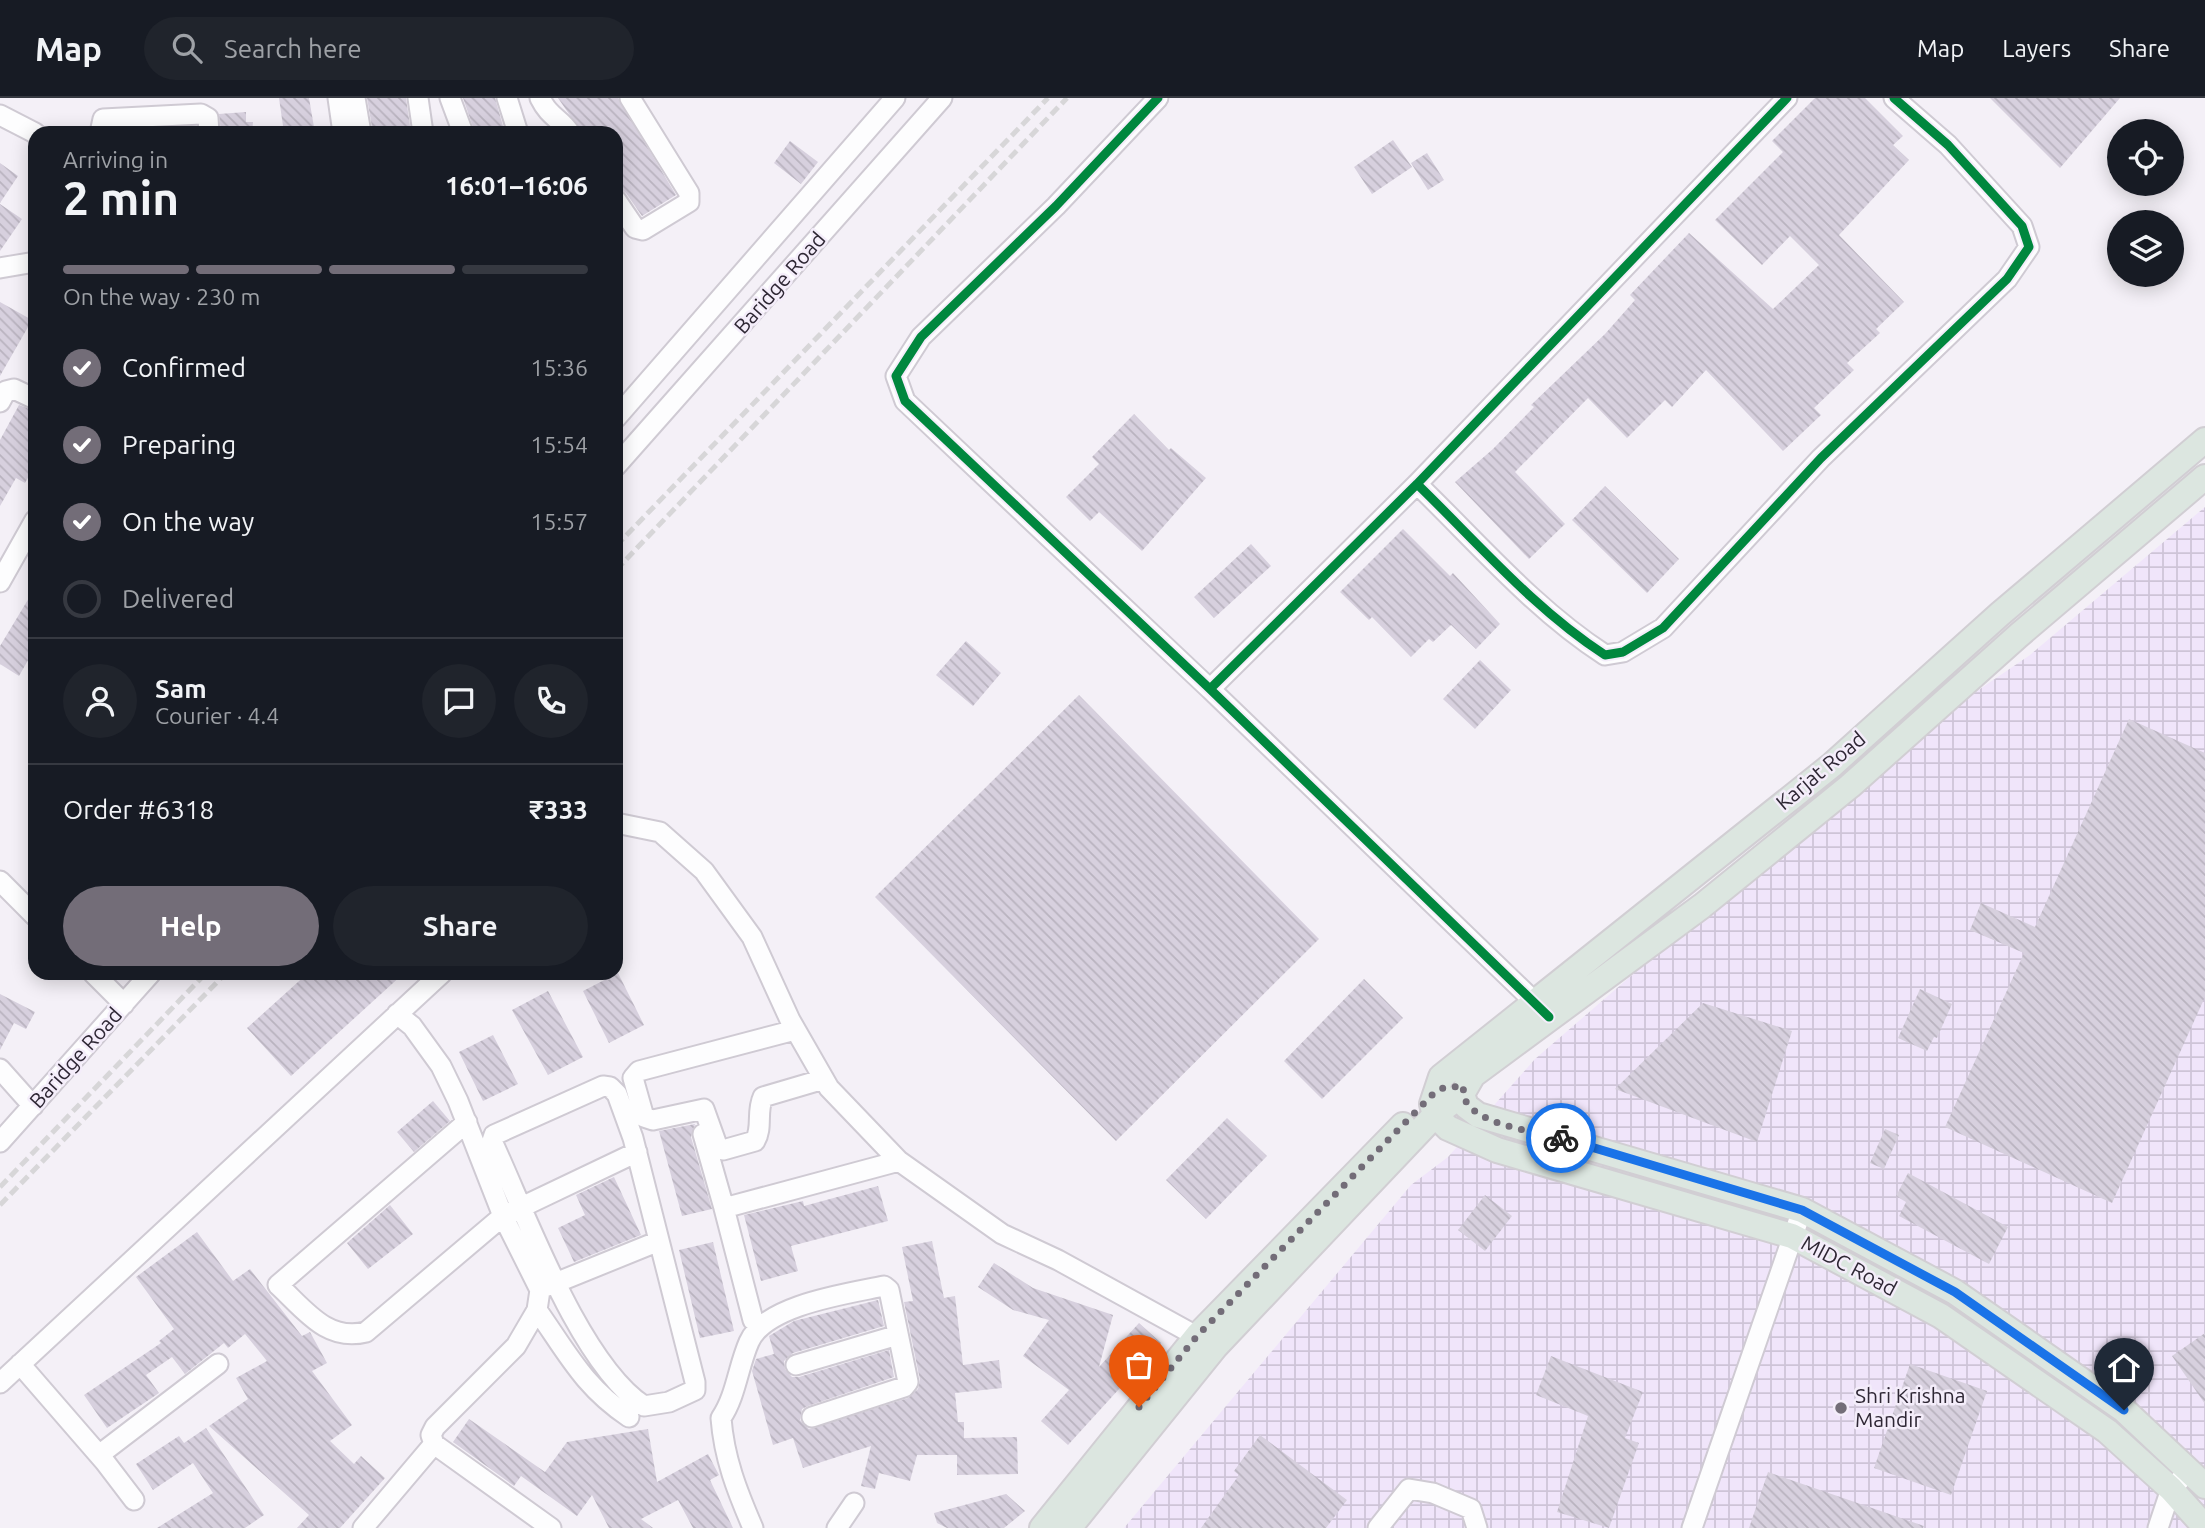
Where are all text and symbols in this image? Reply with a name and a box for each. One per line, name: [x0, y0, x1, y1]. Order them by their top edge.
search box: [144, 17, 634, 80]
icon: search: [168, 29, 206, 67]
text: Map: [35, 30, 102, 67]
text: Search here: [224, 34, 362, 63]
text: Map: [1917, 35, 1964, 62]
text: Layers: [2002, 35, 2071, 62]
text: Share: [2109, 35, 2170, 62]
map controls: [2107, 119, 2184, 287]
button: locate: [2107, 119, 2184, 196]
text: Arriving in: [63, 147, 168, 172]
text: 16:01–16:06: [445, 171, 588, 200]
text: 2 min: [63, 172, 179, 224]
button: layers: [2107, 210, 2184, 287]
street label: Baridge Road: [729, 227, 830, 338]
text: On the way · 230 m: [63, 284, 260, 309]
icon: check: [63, 349, 101, 387]
text: Confirmed: [122, 353, 246, 382]
text: 15:36: [530, 355, 588, 380]
icon: check: [63, 426, 101, 464]
text: Preparing: [122, 430, 236, 459]
text: 15:54: [530, 432, 588, 457]
icon: check: [63, 503, 101, 541]
text: On the way: [122, 507, 254, 536]
text: 15:57: [530, 509, 588, 534]
text: Delivered: [122, 584, 234, 613]
button: person: [63, 664, 137, 738]
button: chat: [422, 664, 496, 738]
button: phone: [514, 664, 588, 738]
text: Sam: [155, 674, 207, 703]
text: Courier · 4.4: [155, 703, 279, 728]
street label: Karjat Road: [1771, 726, 1870, 814]
text: Order #6318: [63, 795, 214, 824]
text: ₹333: [529, 795, 588, 824]
button: Help: [63, 886, 319, 966]
button: Share: [333, 886, 588, 966]
street label: Baridge Road: [24, 1002, 126, 1112]
courier: [1526, 1103, 1596, 1173]
icon: bike: [1542, 1119, 1580, 1157]
street label: MIDC Road: [1798, 1230, 1901, 1300]
pin: [1109, 1335, 1169, 1407]
pin: [2094, 1338, 2154, 1410]
icon: bag: [1120, 1346, 1158, 1384]
icon: home: [2105, 1349, 2143, 1387]
place label: Shri Krishna Mandir: [1855, 1383, 1966, 1431]
marker: Shri Krishna Mandir: [1833, 1400, 1849, 1416]

